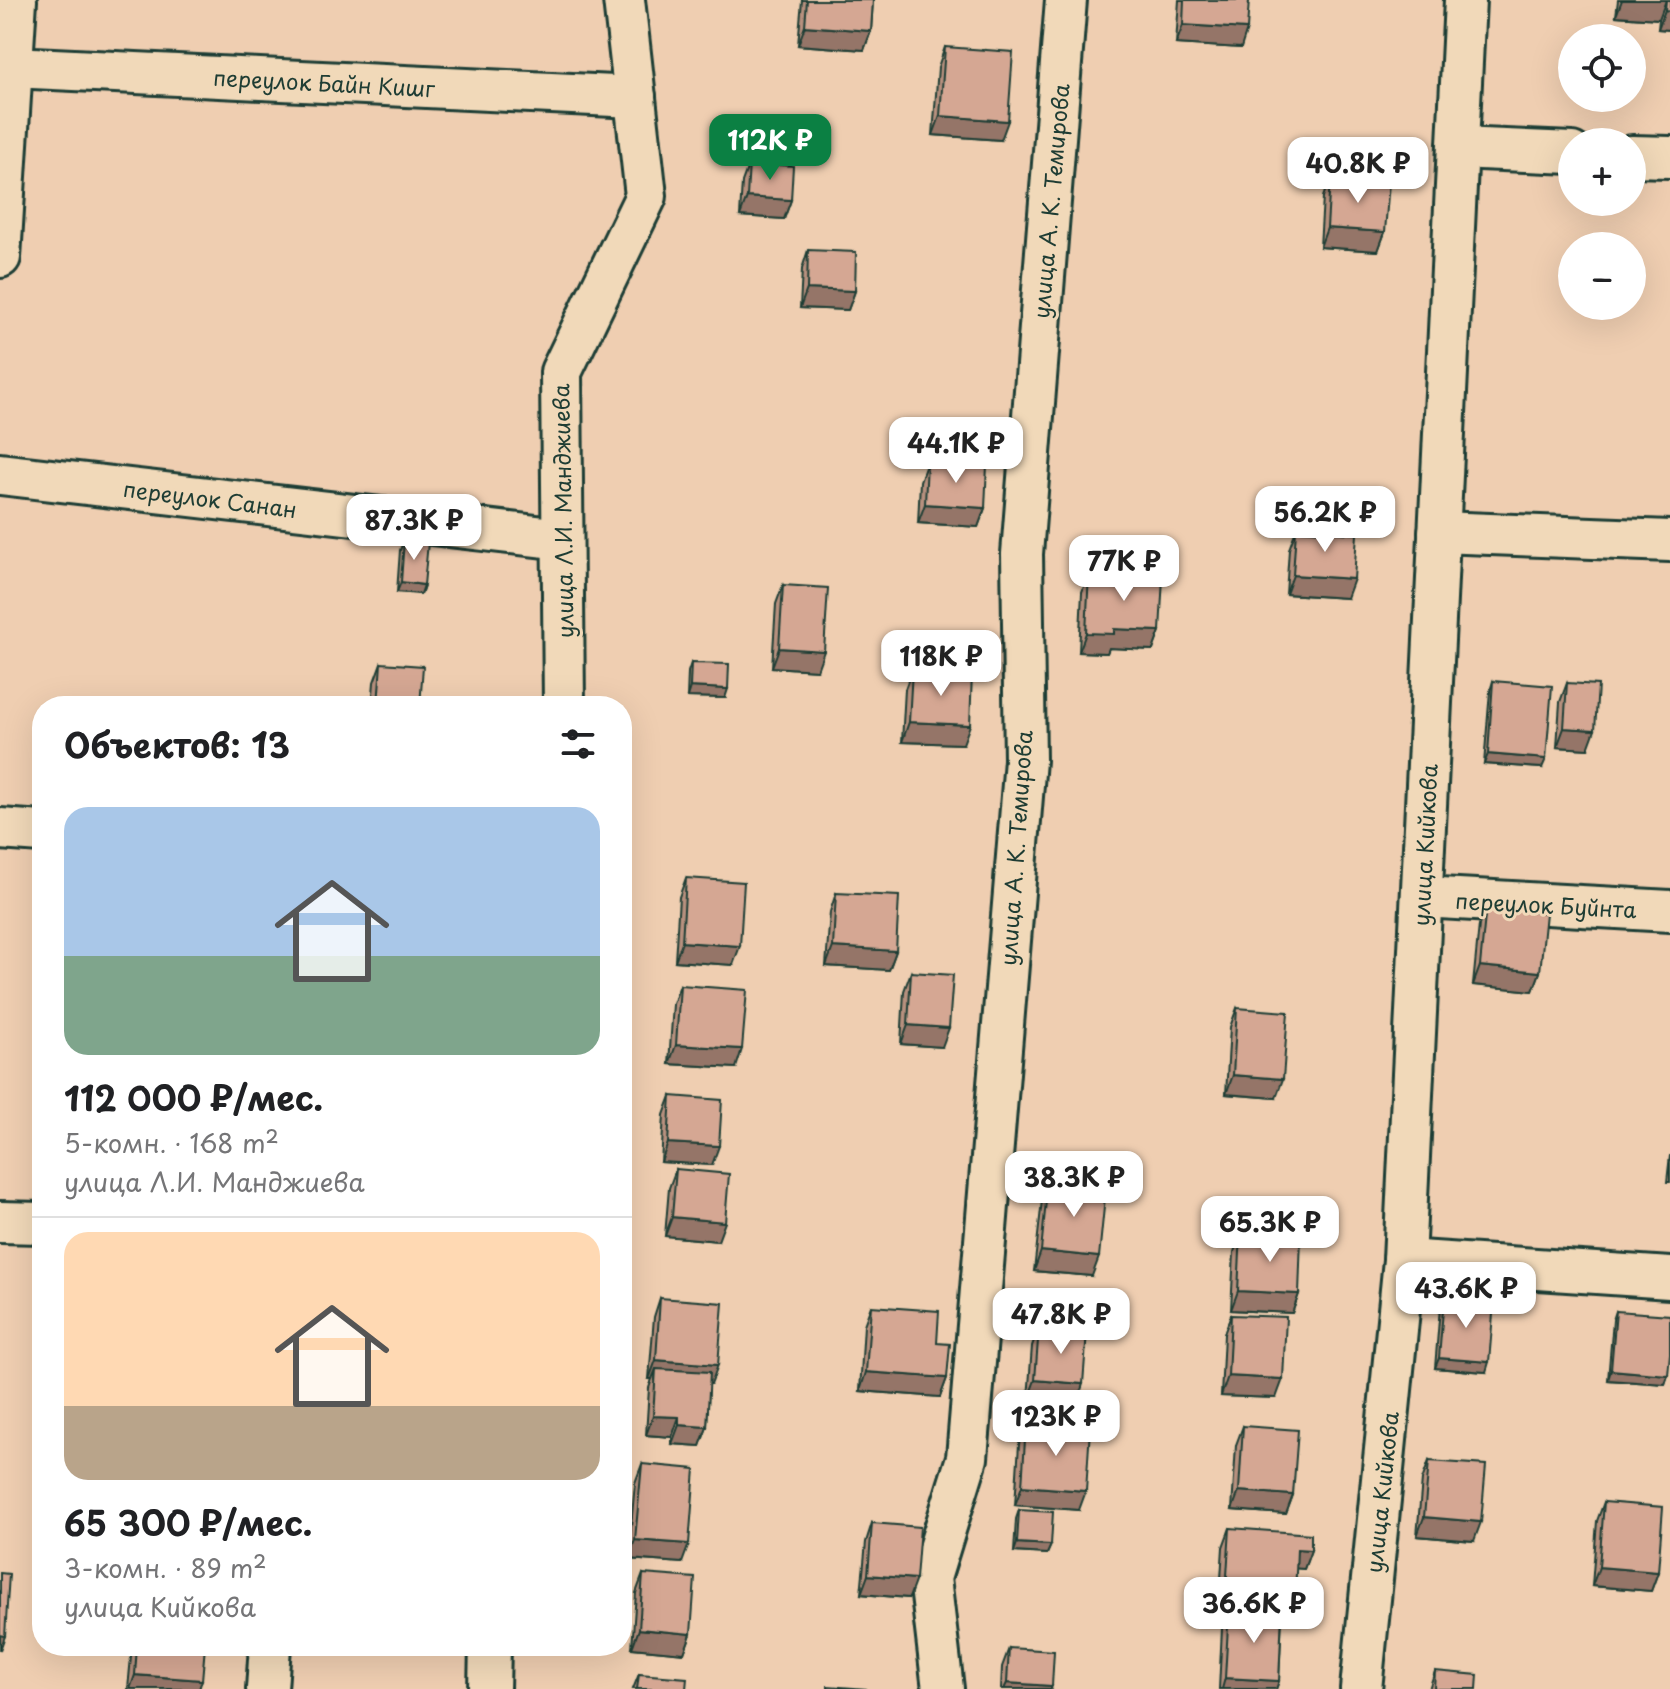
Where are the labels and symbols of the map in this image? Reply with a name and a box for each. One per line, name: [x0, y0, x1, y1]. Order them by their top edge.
street label: переулок Байн Кишг: [212, 60, 437, 104]
street label: улица А. К. Темирова: [1023, 82, 1077, 320]
pin: 112K ₽: [705, 114, 835, 182]
pin: 40.8K ₽: [1284, 137, 1432, 205]
street label: улица Л.И. Манджиева: [543, 383, 581, 638]
pin: 44.1K ₽: [882, 417, 1030, 485]
street label: переулок Санан: [121, 471, 299, 525]
pin: 56.2K ₽: [1251, 486, 1399, 554]
pin: 87.3K ₽: [340, 494, 488, 562]
pin: 77K ₽: [1068, 535, 1180, 603]
pin: 118K ₽: [876, 630, 1006, 698]
street label: улица А. К. Темирова: [990, 729, 1040, 967]
street label: улица Кийкова: [1403, 763, 1445, 927]
street label: переулок Буйнта: [1454, 883, 1638, 925]
pin: 38.3K ₽: [1000, 1151, 1148, 1219]
pin: 65.3K ₽: [1196, 1196, 1344, 1264]
pin: 43.6K ₽: [1392, 1262, 1540, 1330]
pin: 47.8K ₽: [987, 1288, 1135, 1356]
pin: 123K ₽: [991, 1390, 1121, 1458]
street label: улица Кийкова: [1356, 1409, 1406, 1574]
pin: 36.6K ₽: [1180, 1577, 1328, 1645]

